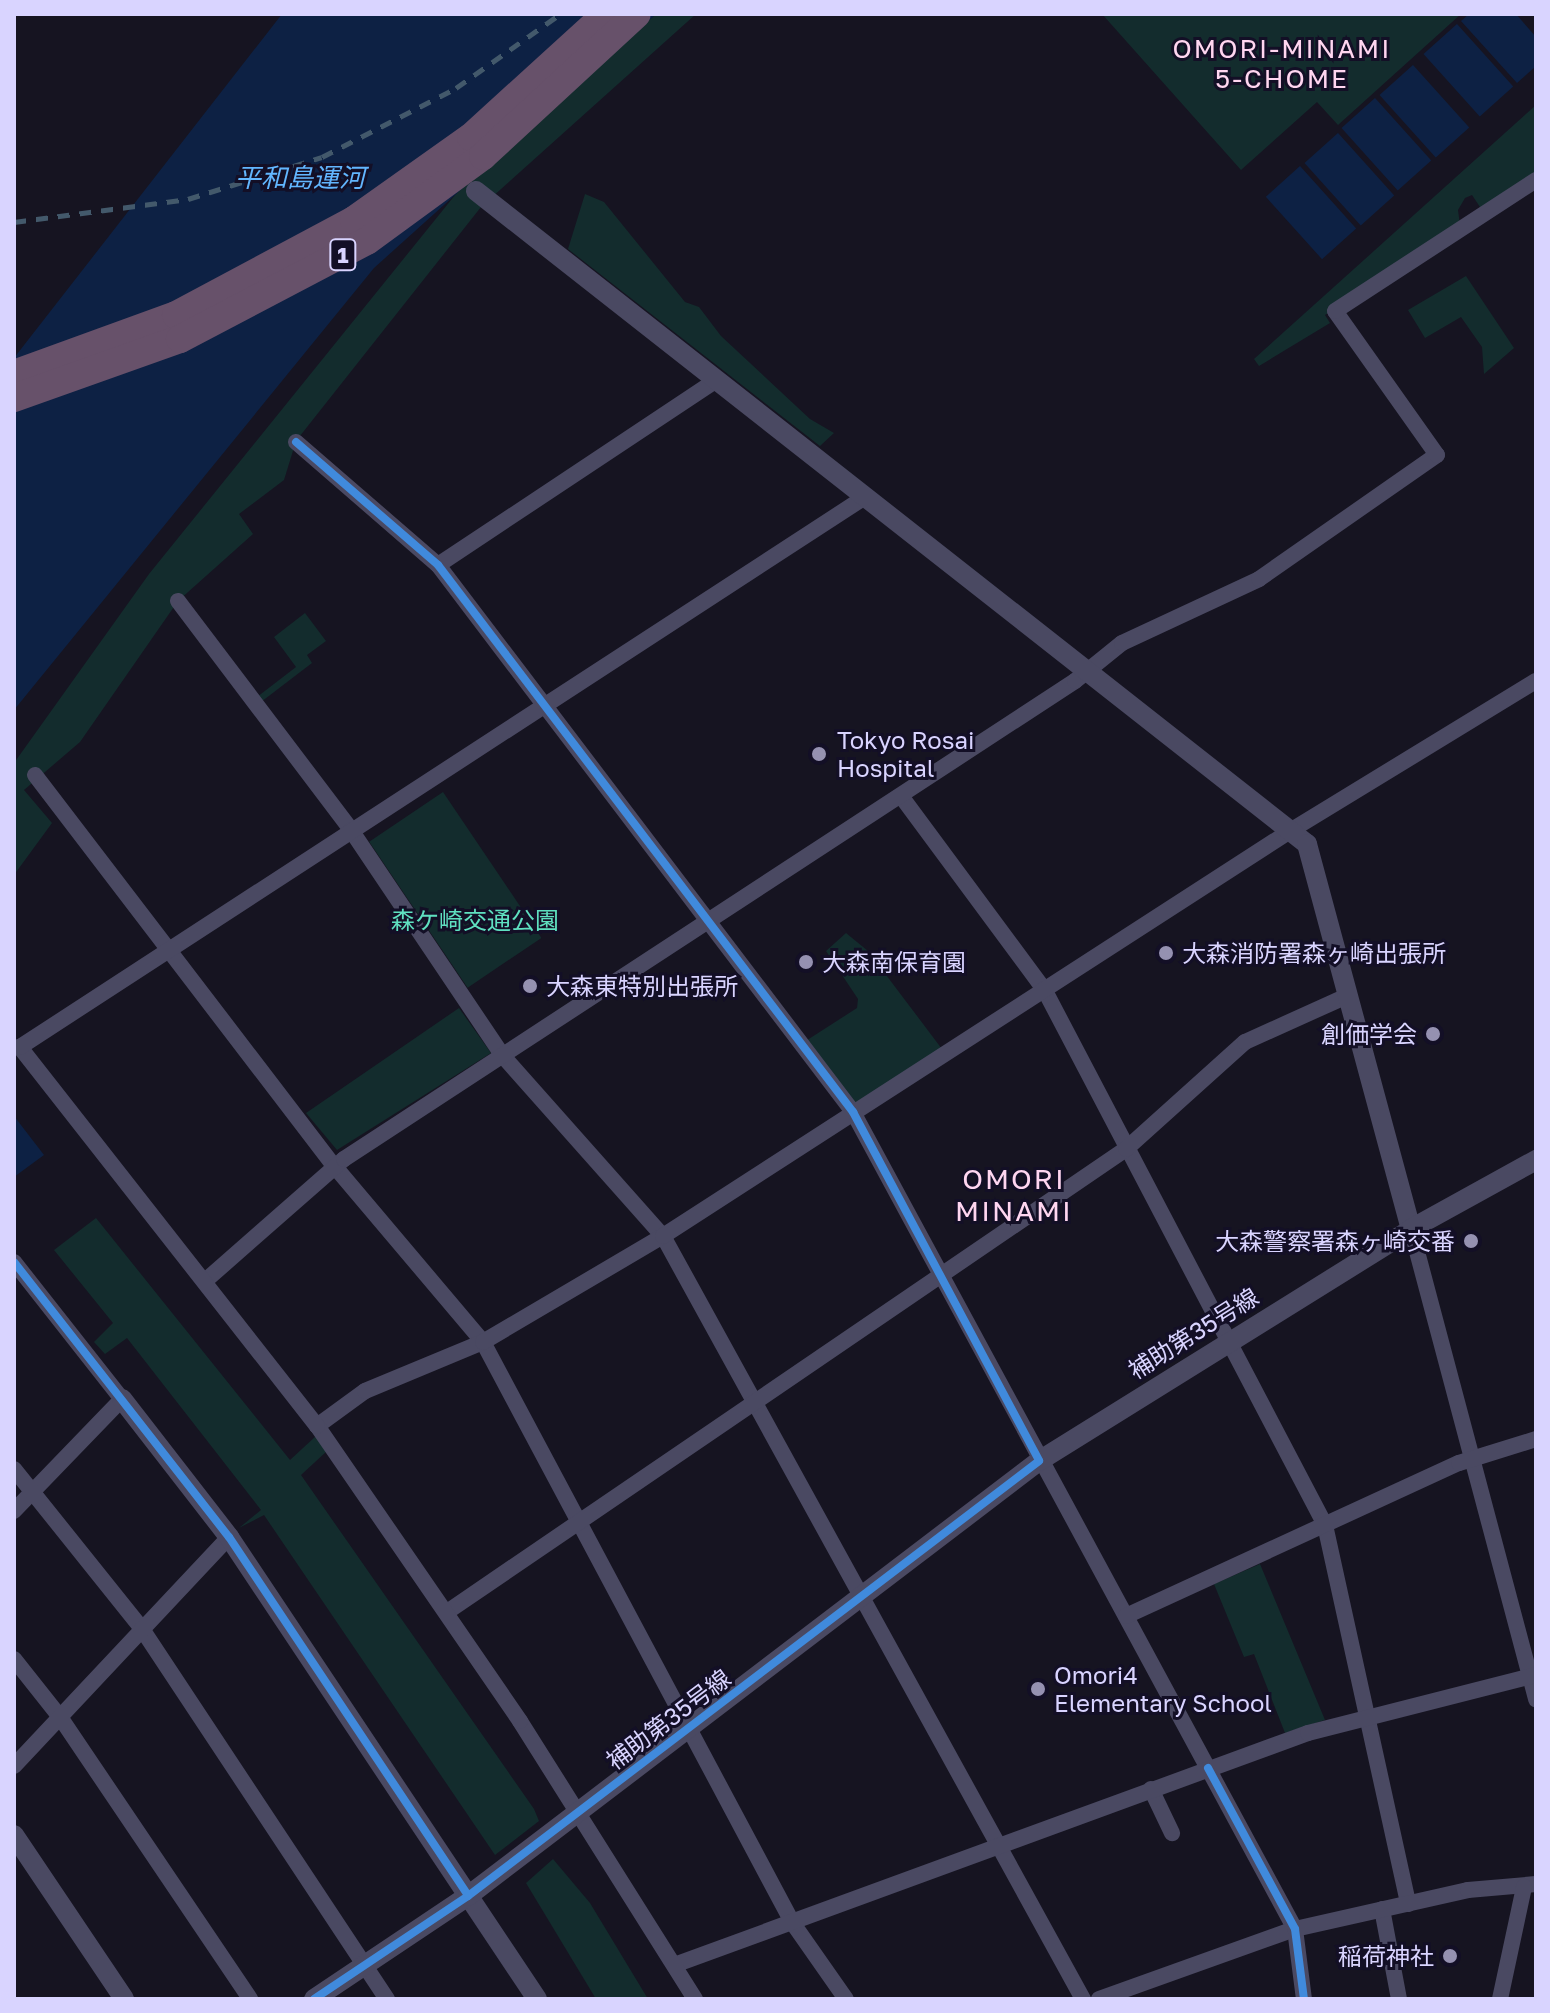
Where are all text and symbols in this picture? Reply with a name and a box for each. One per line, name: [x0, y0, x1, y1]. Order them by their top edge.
district label: OMORI-MINAMI 5-CHOME: [1173, 33, 1391, 94]
water label: 平和島運河: [235, 162, 365, 194]
road number: 1: [329, 237, 357, 273]
place label: Tokyo Rosai Hospital: [837, 726, 974, 782]
marker: Tokyo Rosai Hospital: [808, 743, 830, 765]
park label: 森ケ崎交通公園: [391, 906, 559, 934]
place label: 大森消防署森ヶ崎出張所: [1182, 939, 1446, 967]
marker: 大森消防署森ヶ崎出張所: [1157, 944, 1175, 962]
place label: 大森南保育園: [822, 948, 966, 976]
marker: 大森南保育園: [797, 953, 815, 971]
place label: 大森東特別出張所: [546, 972, 738, 1000]
marker: 大森東特別出張所: [521, 977, 539, 995]
place label: 創価学会: [1321, 1020, 1417, 1048]
marker: 創価学会: [1424, 1025, 1442, 1043]
district label: OMORI MINAMI: [955, 1162, 1073, 1228]
place label: 大森警察署森ヶ崎交番: [1215, 1227, 1455, 1255]
marker: 大森警察署森ヶ崎交番: [1462, 1232, 1480, 1250]
street label: 補助第35号線: [1123, 1282, 1263, 1384]
place label: Omori4 Elementary School: [1054, 1661, 1272, 1717]
street label: 補助第35号線: [600, 1663, 736, 1775]
marker: Omori4 Elementary School: [1029, 1680, 1047, 1698]
place label: 稲荷神社: [1338, 1942, 1434, 1970]
marker: 稲荷神社: [1441, 1947, 1459, 1965]

